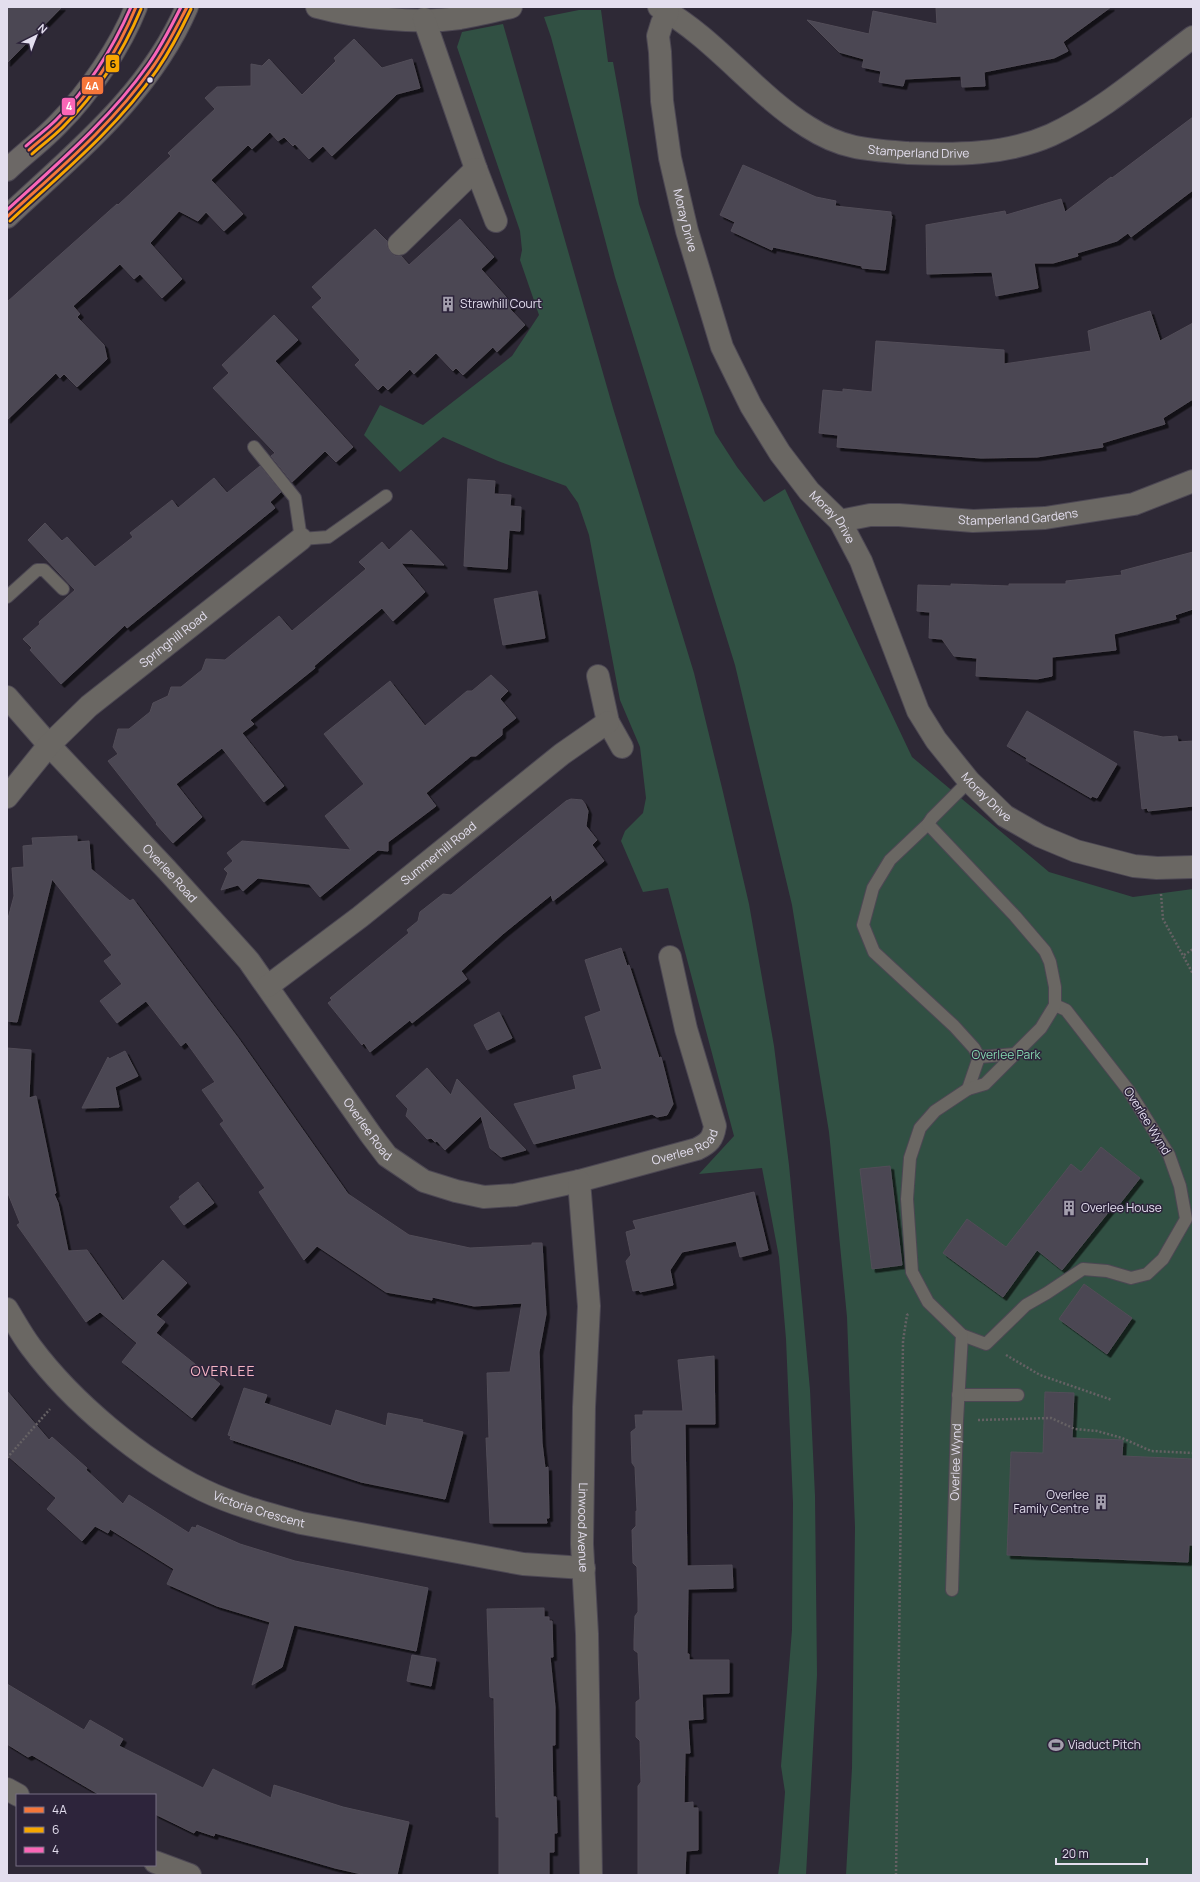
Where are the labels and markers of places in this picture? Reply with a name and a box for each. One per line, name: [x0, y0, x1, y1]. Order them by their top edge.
unlabelled marker: [145, 75, 155, 85]
building icon: Strawhill Court: [439, 295, 457, 313]
place label: Strawhill Court: [460, 295, 542, 312]
building icon: Overlee House: [1060, 1199, 1078, 1217]
place label: Overlee House: [1081, 1199, 1162, 1216]
place label: Overlee Family Centre: [1013, 1486, 1089, 1517]
building icon: Overlee Family Centre: [1092, 1493, 1110, 1511]
sports icon: Viaduct Pitch: [1047, 1736, 1065, 1754]
place label: Viaduct Pitch: [1068, 1736, 1141, 1753]

